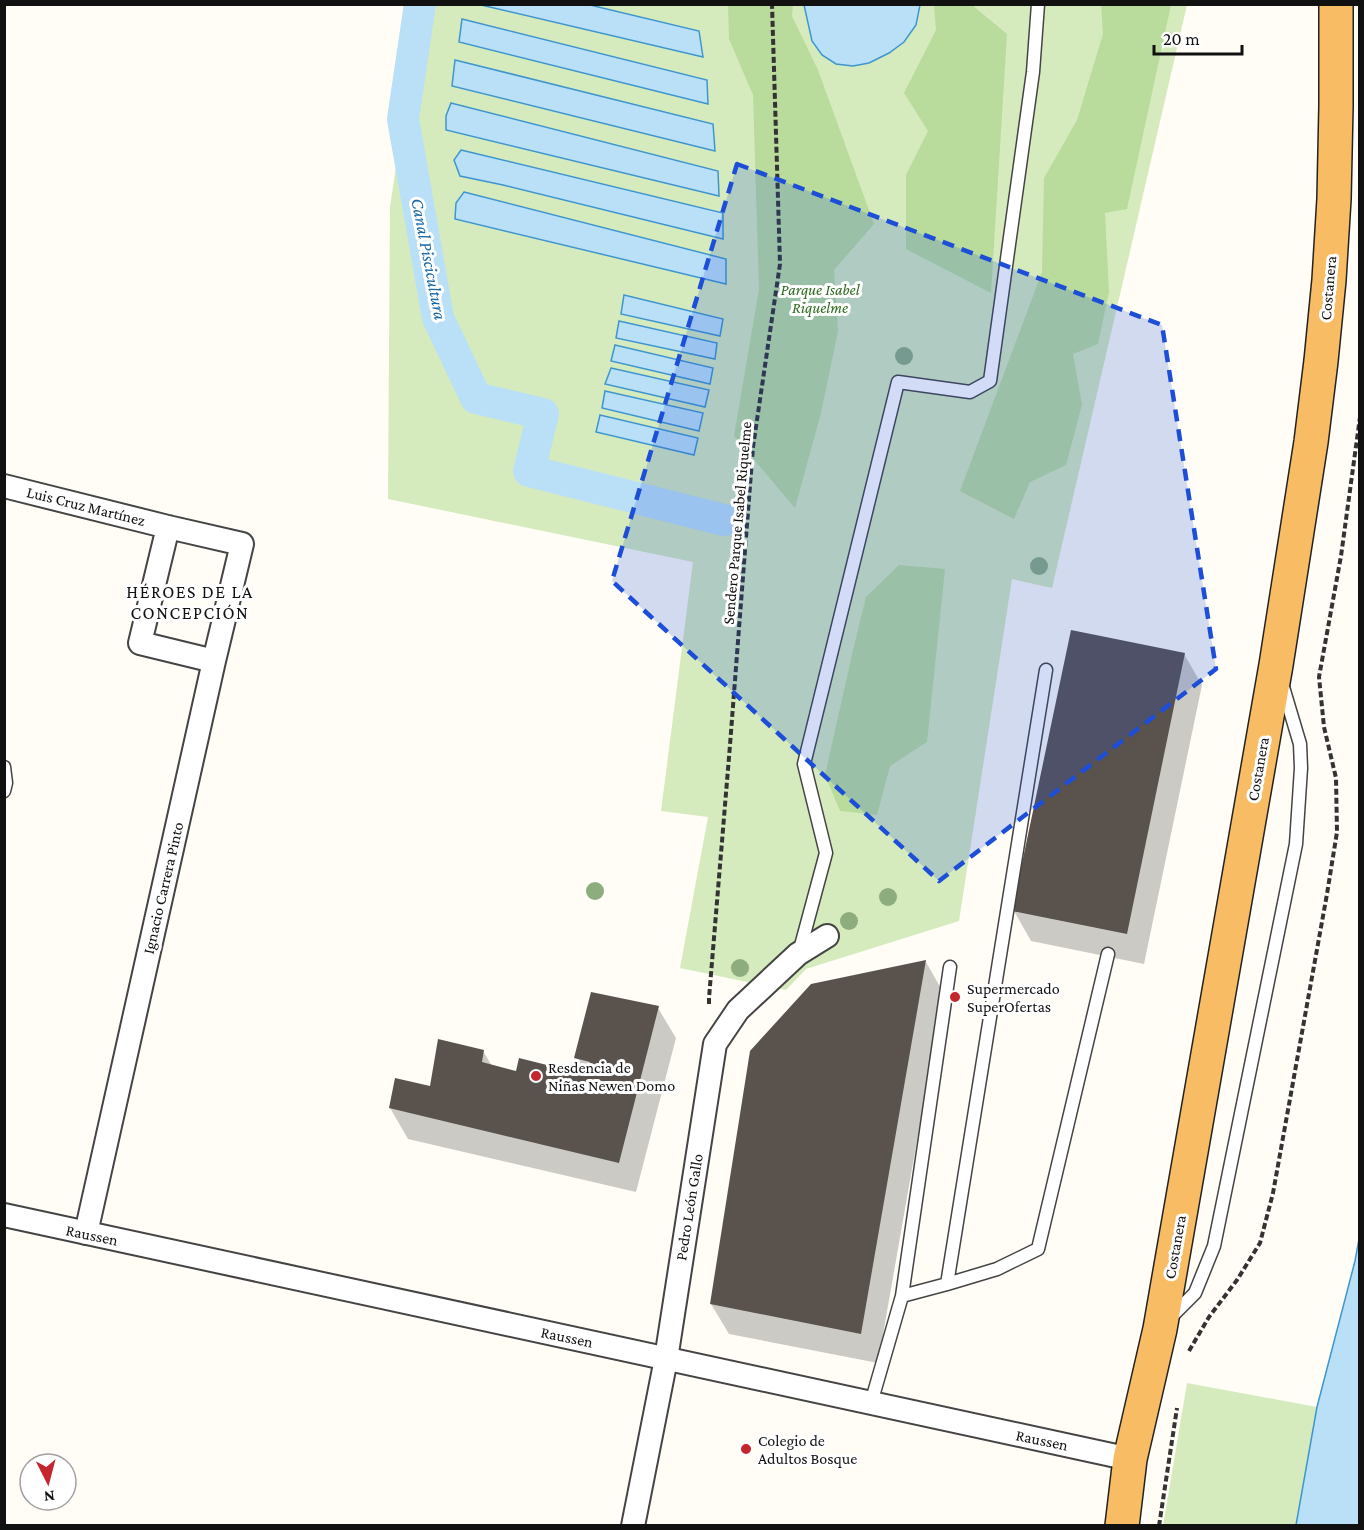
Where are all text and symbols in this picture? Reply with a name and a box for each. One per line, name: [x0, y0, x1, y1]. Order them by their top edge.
scale bar: [1154, 18, 1242, 56]
text: 20 m: [1163, 29, 1200, 49]
water label: Canal Piscicultura: [407, 197, 451, 322]
street label: Costanera: [1317, 254, 1339, 321]
park label: Parque Isabel Riquelme: [780, 281, 861, 317]
street label: Sendero Parque Isabel Riquelme: [720, 421, 755, 625]
street label: Luis Cruz Martínez: [25, 483, 147, 529]
district label: HÉROES DE LA CONCEPCIÓN: [126, 582, 254, 623]
street label: Costanera: [1244, 735, 1272, 802]
street label: Ignacio Carrera Pinto: [140, 820, 187, 956]
place label: Supermercado SuperOfertas: [967, 980, 1060, 1016]
marker: Supermercado SuperOfertas: [948, 990, 962, 1004]
place label: Resdencia de Niñas Newen Domo: [548, 1059, 675, 1094]
marker: Resdencia de Niñas Newen Domo: [529, 1069, 543, 1083]
street label: Pedro León Gallo: [672, 1152, 706, 1262]
street label: Costanera: [1161, 1213, 1189, 1280]
street label: Raussen: [64, 1221, 120, 1249]
street label: Raussen: [539, 1323, 595, 1351]
street label: Raussen: [1014, 1426, 1070, 1454]
place label: Colegio de Adultos Bosque: [758, 1432, 857, 1468]
marker: Colegio de Adultos Bosque: [739, 1442, 753, 1456]
north arrow: [18, 1452, 78, 1512]
text: N: [43, 1487, 56, 1505]

